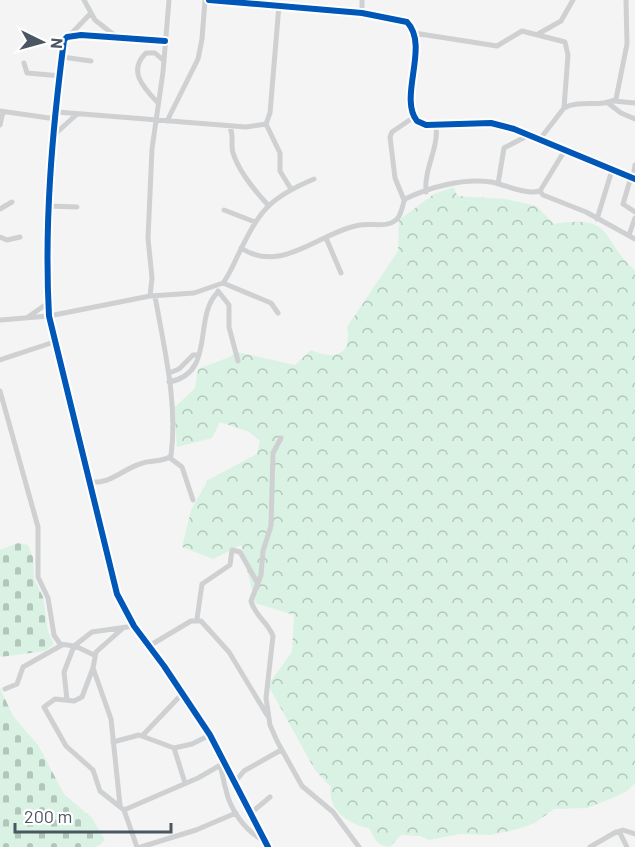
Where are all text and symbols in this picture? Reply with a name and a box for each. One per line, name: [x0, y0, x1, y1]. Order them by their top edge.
north arrow: [12, 12, 72, 72]
text: N: [48, 37, 67, 49]
scale bar: [15, 796, 171, 834]
text: 200 m: [24, 805, 72, 827]

